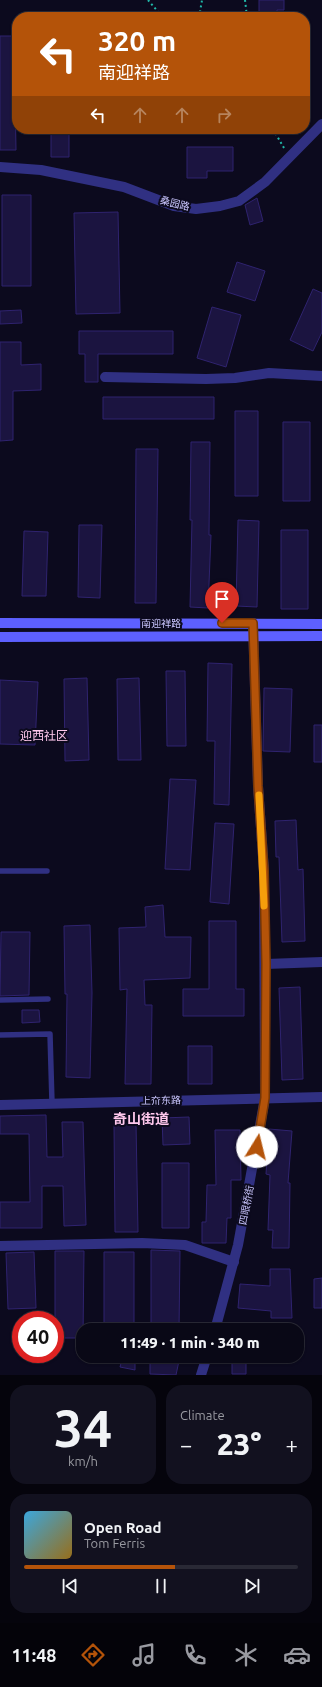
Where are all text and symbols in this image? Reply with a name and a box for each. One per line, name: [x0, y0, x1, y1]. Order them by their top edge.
text: 320 m: [98, 25, 176, 56]
icon: left: [32, 28, 84, 80]
text: 南迎祥路: [98, 62, 170, 82]
icon: left: [87, 104, 109, 126]
icon: ahead: [129, 104, 151, 126]
icon: ahead: [171, 104, 193, 126]
icon: right: [213, 104, 235, 126]
street label: 桑园路: [159, 195, 191, 212]
pin: [205, 582, 239, 623]
icon: arrive: [211, 588, 233, 610]
street label: 南迎祥路: [141, 618, 181, 629]
district label: 迎西社区: [20, 729, 68, 742]
street label: 上夼东路: [141, 1095, 181, 1106]
district label: 奇山街道: [113, 1111, 169, 1127]
position arrow: [236, 1126, 278, 1168]
street label: 四眼桥街: [237, 1184, 256, 1226]
speed limit sign: 40: [12, 1311, 64, 1363]
text: 11:49 · 1 min · 340 m: [120, 1334, 260, 1351]
text: 34: [54, 1399, 112, 1457]
text: Climate: [180, 1408, 225, 1422]
text: 23°: [217, 1427, 261, 1461]
text: −: [180, 1432, 192, 1457]
text: +: [286, 1432, 298, 1457]
text: km/h: [68, 1454, 98, 1468]
text: Open Road: [84, 1519, 161, 1536]
text: Tom Ferris: [84, 1536, 145, 1550]
icon: previous: [59, 1575, 81, 1597]
icon: pause: [150, 1575, 172, 1597]
icon: next: [241, 1575, 263, 1597]
icon: directions: [79, 1641, 107, 1669]
icon: music: [130, 1641, 158, 1669]
icon: phone: [181, 1641, 209, 1669]
icon: climate: [232, 1641, 260, 1669]
icon: car: [283, 1641, 311, 1669]
text: 11:48: [11, 1645, 56, 1665]

